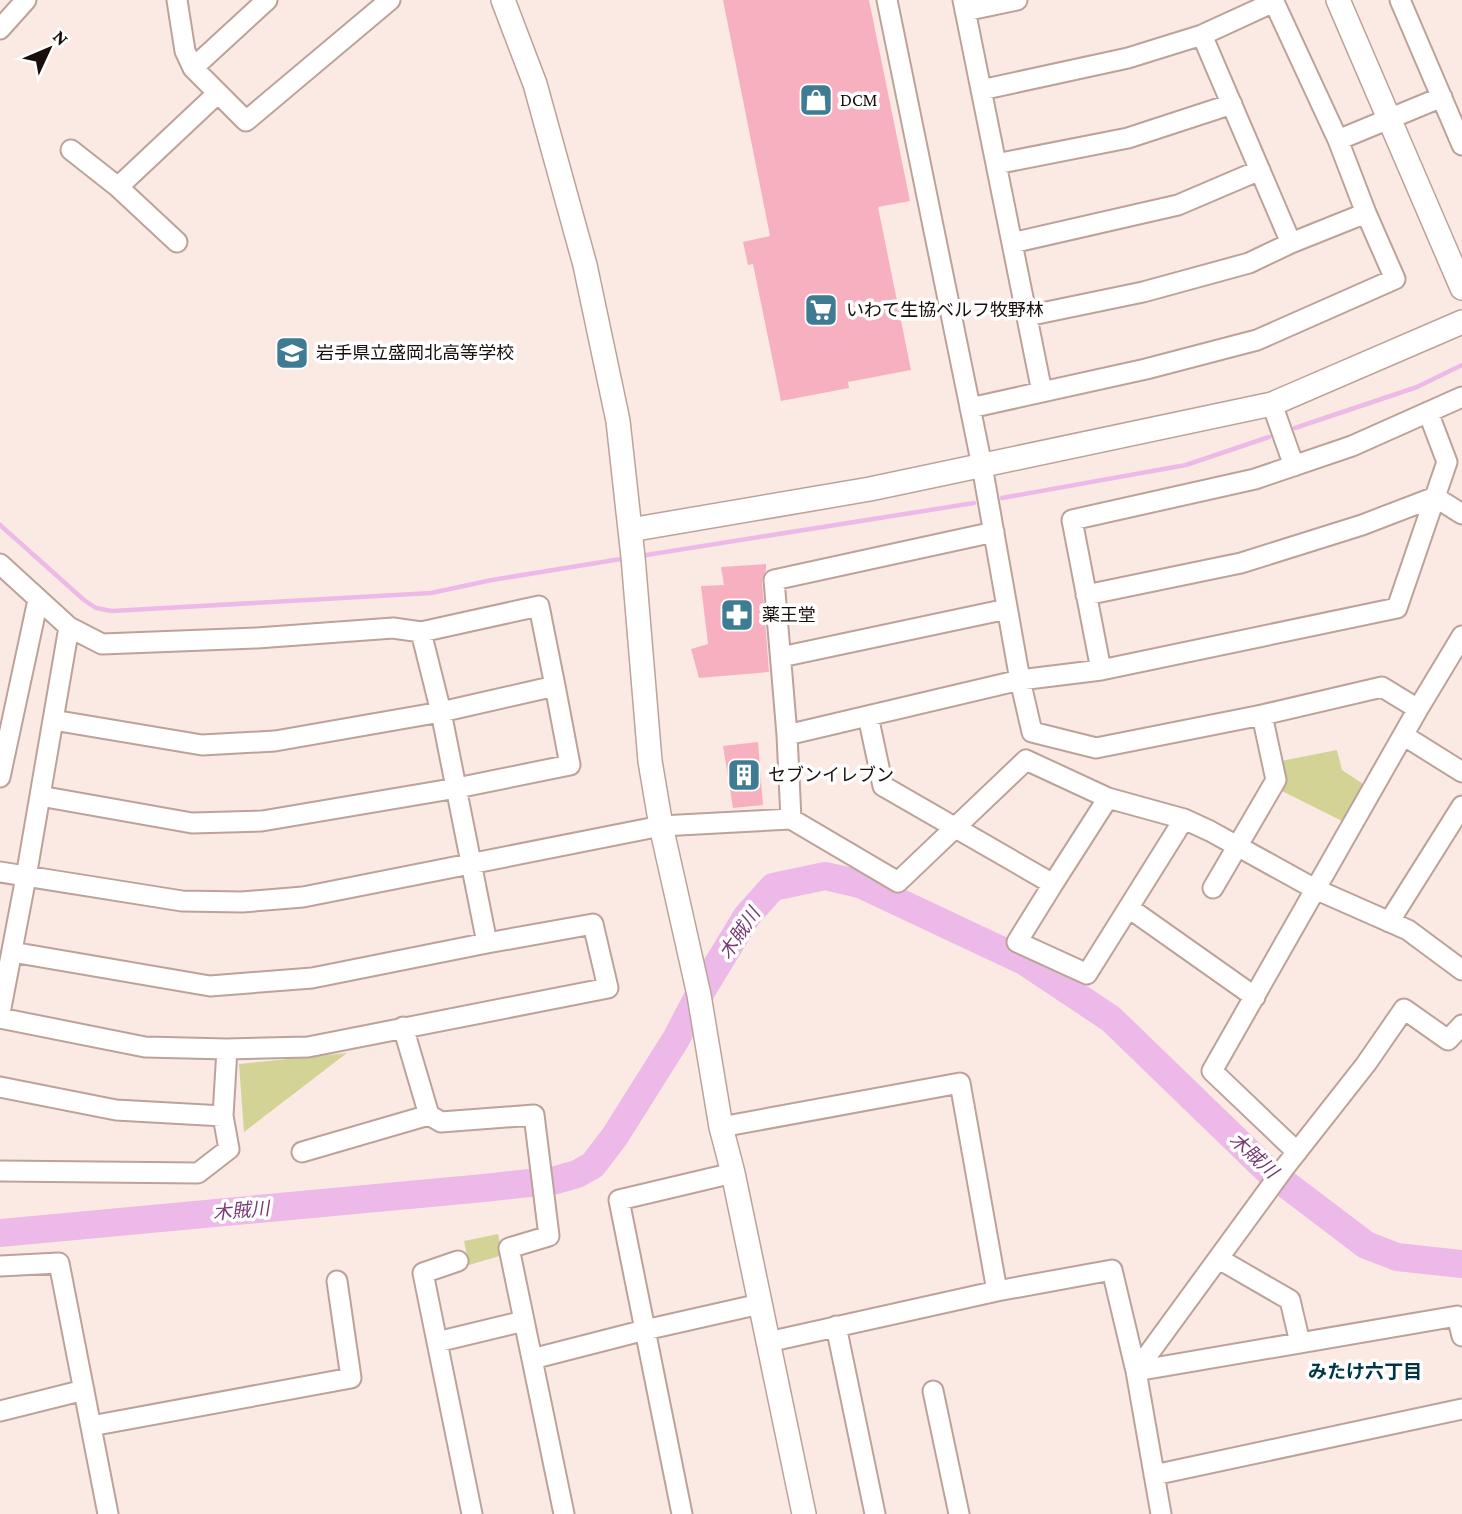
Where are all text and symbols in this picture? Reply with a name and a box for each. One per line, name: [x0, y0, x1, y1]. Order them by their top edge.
north arrow: [14, 14, 84, 84]
text: N: [49, 26, 73, 50]
shop icon: DCM: [797, 81, 835, 119]
place label: DCM: [840, 90, 878, 110]
supermarket icon: いわて生協ベルフ牧野林: [802, 291, 840, 329]
place label: いわて生協ベルフ牧野林: [846, 300, 1044, 320]
school or university icon: 岩手県立盛岡北高等学校: [273, 334, 311, 372]
place label: 岩手県立盛岡北高等学校: [316, 343, 514, 363]
pharmacy icon: 薬王堂: [718, 596, 756, 634]
place label: 薬王堂: [762, 605, 816, 625]
building icon: セブンイレブン: [725, 756, 763, 794]
place label: セブンイレブン: [768, 765, 894, 785]
water label: 木賊川: [715, 902, 765, 963]
water label: 木賊川: [1225, 1128, 1283, 1184]
water label: 木賊川: [212, 1197, 272, 1223]
district label: みたけ六丁目: [1308, 1361, 1422, 1382]

